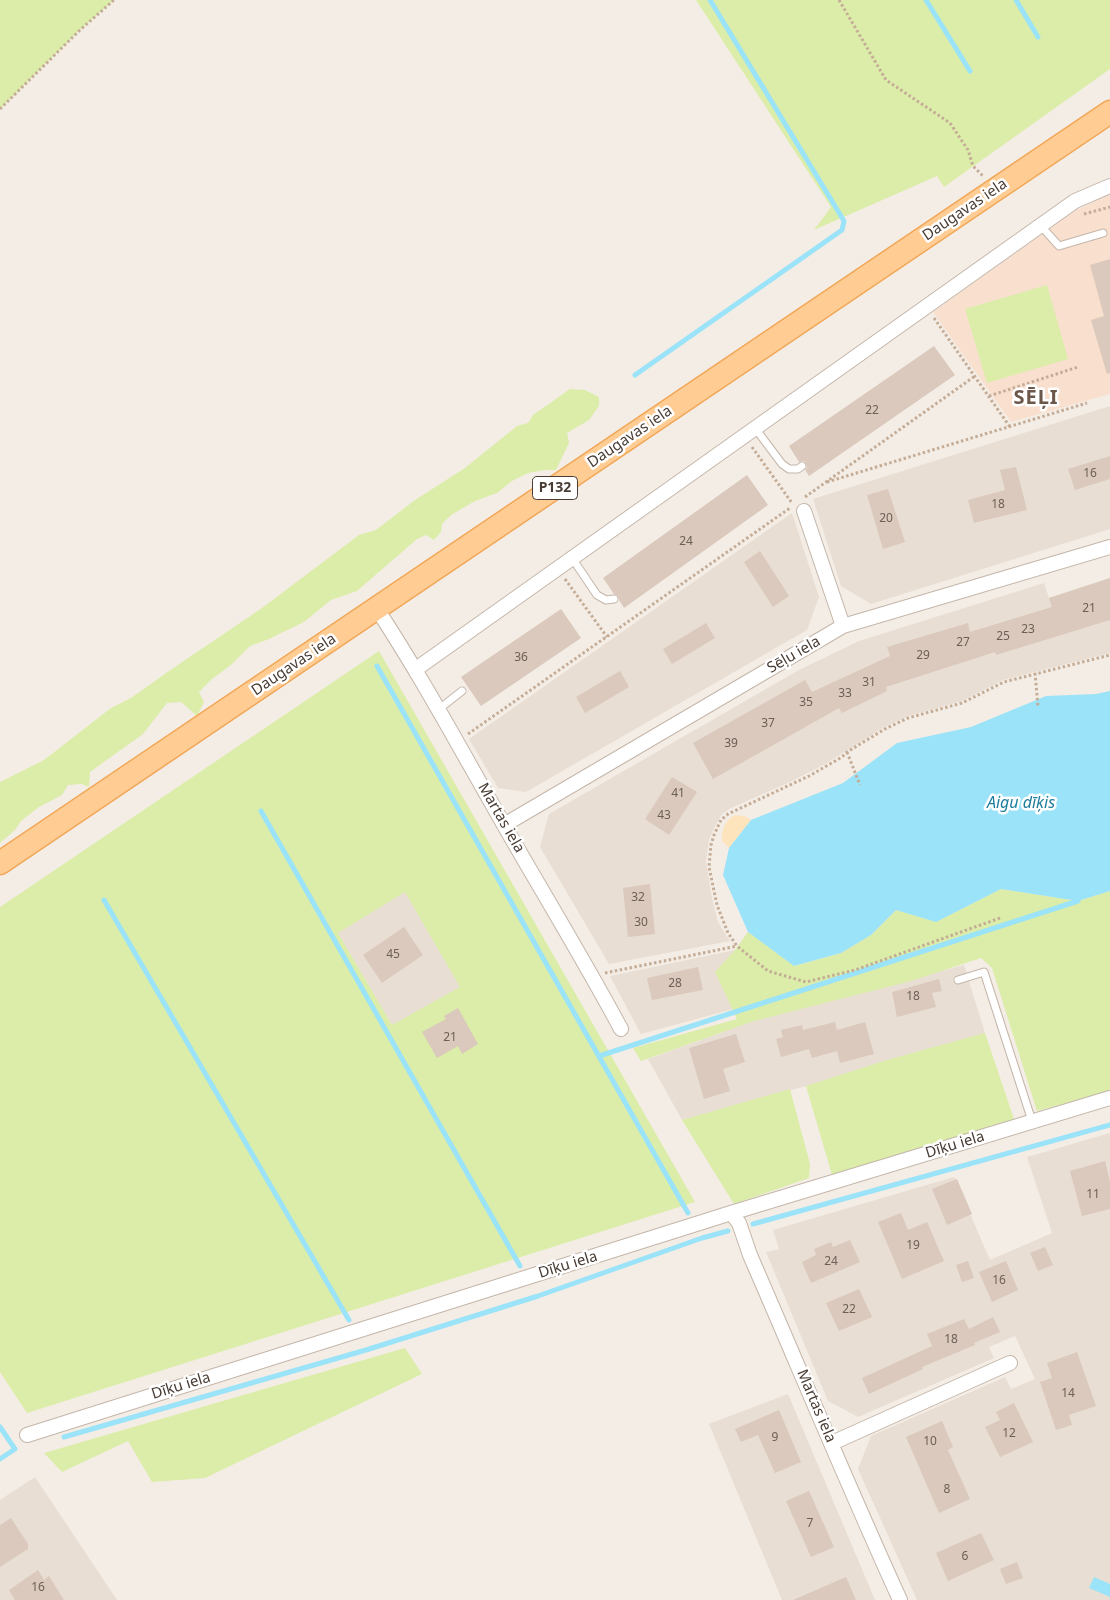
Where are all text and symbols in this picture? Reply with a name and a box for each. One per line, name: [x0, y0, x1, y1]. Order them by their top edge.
street label: Daugavas iela: [919, 175, 1011, 245]
district label: SĒĻI: [1013, 386, 1059, 410]
street label: Daugavas iela: [584, 402, 676, 472]
house number: 22: [865, 404, 879, 418]
house number: 16: [1083, 467, 1097, 481]
road number: P132: [532, 476, 578, 499]
house number: 18: [991, 498, 1005, 512]
house number: 20: [879, 512, 893, 526]
house number: 24: [679, 535, 693, 549]
house number: 21: [1082, 602, 1096, 616]
house number: 23: [1021, 623, 1035, 637]
street label: Daugavas iela: [248, 630, 340, 700]
house number: 25: [996, 630, 1010, 644]
street label: Sēļu iela: [764, 633, 824, 677]
house number: 27: [956, 636, 970, 650]
house number: 29: [916, 649, 930, 663]
house number: 36: [514, 651, 528, 665]
house number: 31: [862, 676, 876, 690]
house number: 33: [838, 687, 852, 701]
house number: 35: [799, 696, 813, 710]
house number: 37: [761, 717, 775, 731]
house number: 39: [724, 737, 738, 751]
street label: Martas iela: [474, 780, 528, 856]
house number: 41: [671, 787, 685, 801]
water label: Aigu dīķis: [987, 793, 1055, 813]
house number: 43: [657, 809, 671, 823]
house number: 32: [631, 891, 645, 905]
house number: 30: [634, 916, 648, 930]
house number: 45: [386, 948, 400, 962]
house number: 28: [668, 977, 682, 991]
house number: 18: [906, 990, 920, 1004]
house number: 21: [443, 1031, 457, 1045]
street label: Dīķu iela: [923, 1128, 987, 1162]
house number: 11: [1086, 1188, 1100, 1202]
house number: 19: [906, 1239, 920, 1253]
street label: Dīķu iela: [536, 1248, 600, 1282]
house number: 24: [824, 1255, 838, 1269]
house number: 16: [992, 1274, 1006, 1288]
house number: 22: [842, 1303, 856, 1317]
house number: 18: [944, 1333, 958, 1347]
street label: Martas iela: [793, 1367, 839, 1445]
street label: Dīķu iela: [149, 1369, 213, 1403]
house number: 14: [1061, 1387, 1075, 1401]
house number: 12: [1002, 1427, 1016, 1441]
house number: 9: [772, 1431, 778, 1445]
house number: 10: [923, 1435, 937, 1449]
house number: 8: [944, 1483, 950, 1497]
house number: 7: [807, 1517, 813, 1531]
house number: 6: [962, 1550, 968, 1564]
house number: 16: [31, 1581, 45, 1595]

